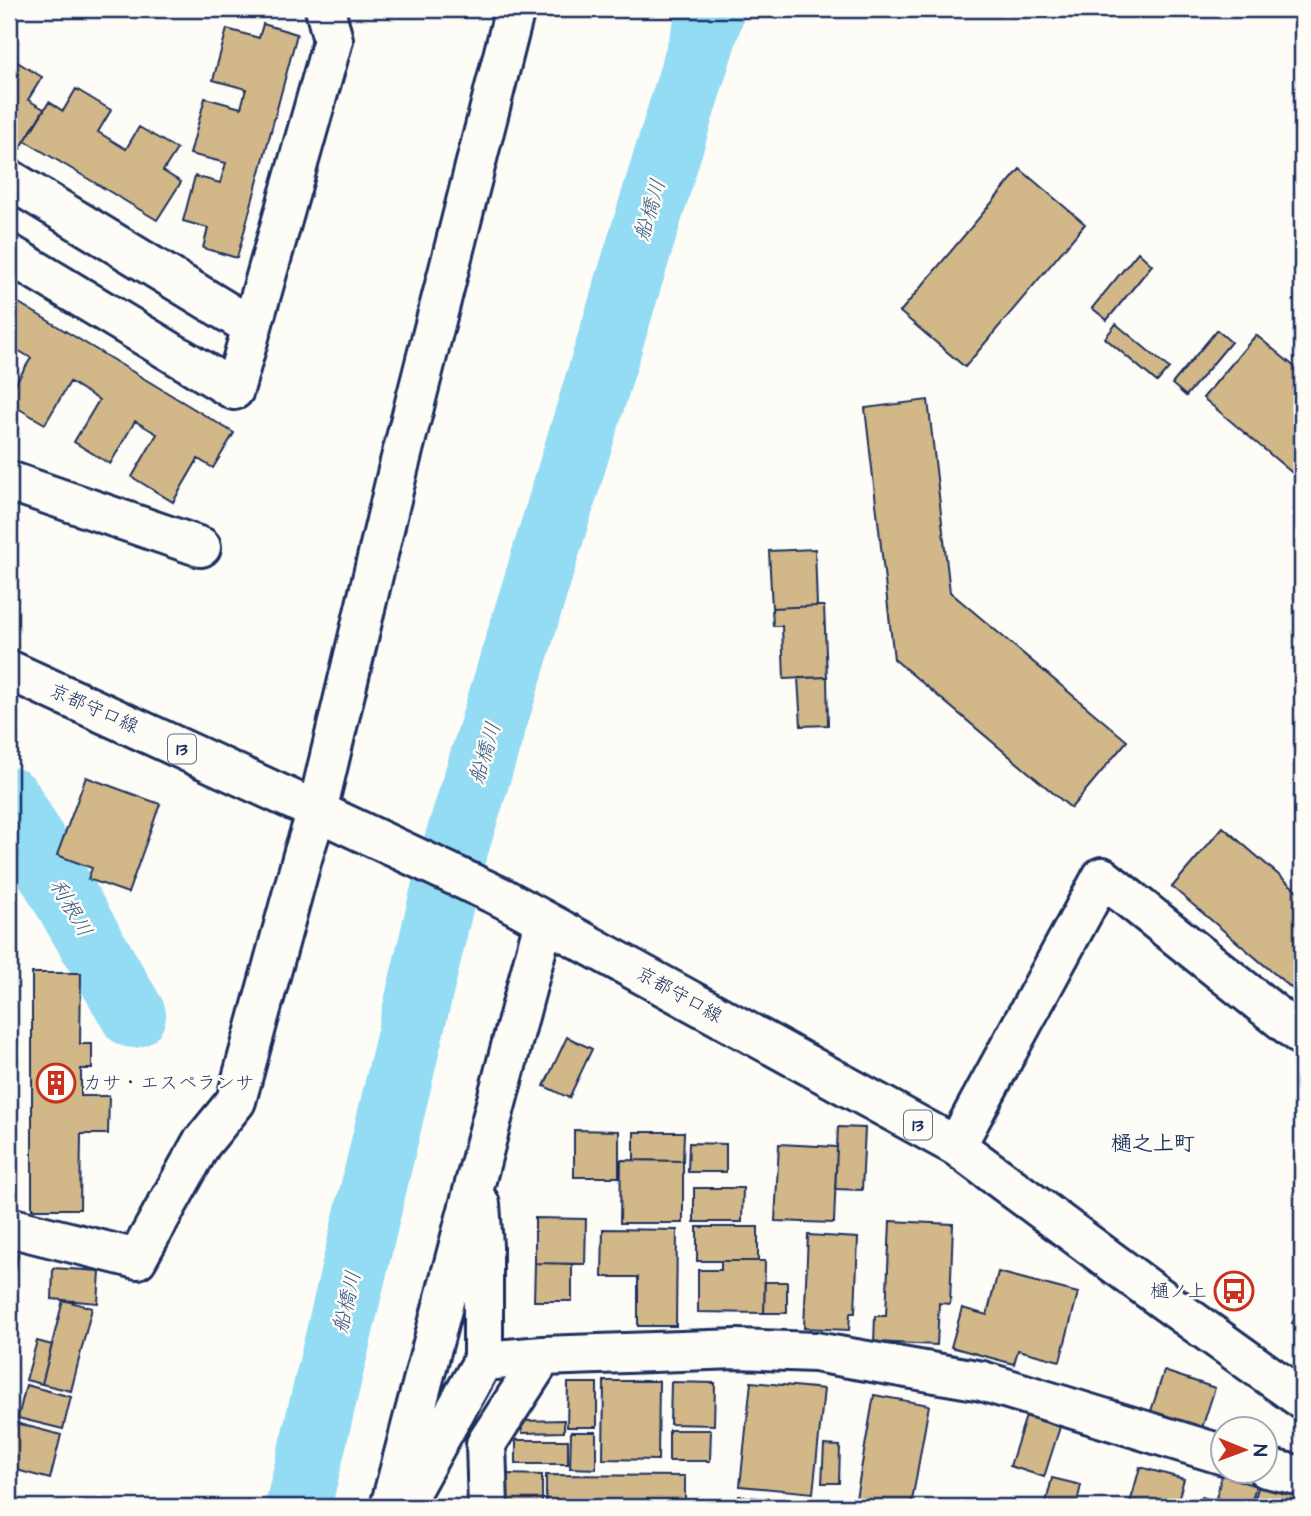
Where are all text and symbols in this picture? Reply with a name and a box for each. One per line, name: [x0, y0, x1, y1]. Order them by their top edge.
water label: 船橋川: [627, 176, 673, 244]
street label: 京都守口線: [45, 677, 143, 741]
water label: 船橋川: [462, 719, 508, 787]
road number: 13: [168, 734, 196, 764]
water label: 利根川: [43, 873, 99, 943]
street label: 京都守口線: [631, 960, 727, 1030]
building icon: カサ・エスペランサ: [35, 1062, 77, 1104]
place label: カサ・エスペランサ: [83, 1070, 254, 1097]
road number: 13: [904, 1110, 932, 1140]
district label: 樋之上町: [1111, 1129, 1195, 1158]
water label: 船橋川: [326, 1268, 368, 1336]
bus stop icon: 樋ノ上: [1213, 1270, 1255, 1312]
place label: 樋ノ上: [1150, 1278, 1207, 1305]
north arrow: [1210, 1414, 1280, 1484]
text: N: [1246, 1444, 1273, 1457]

